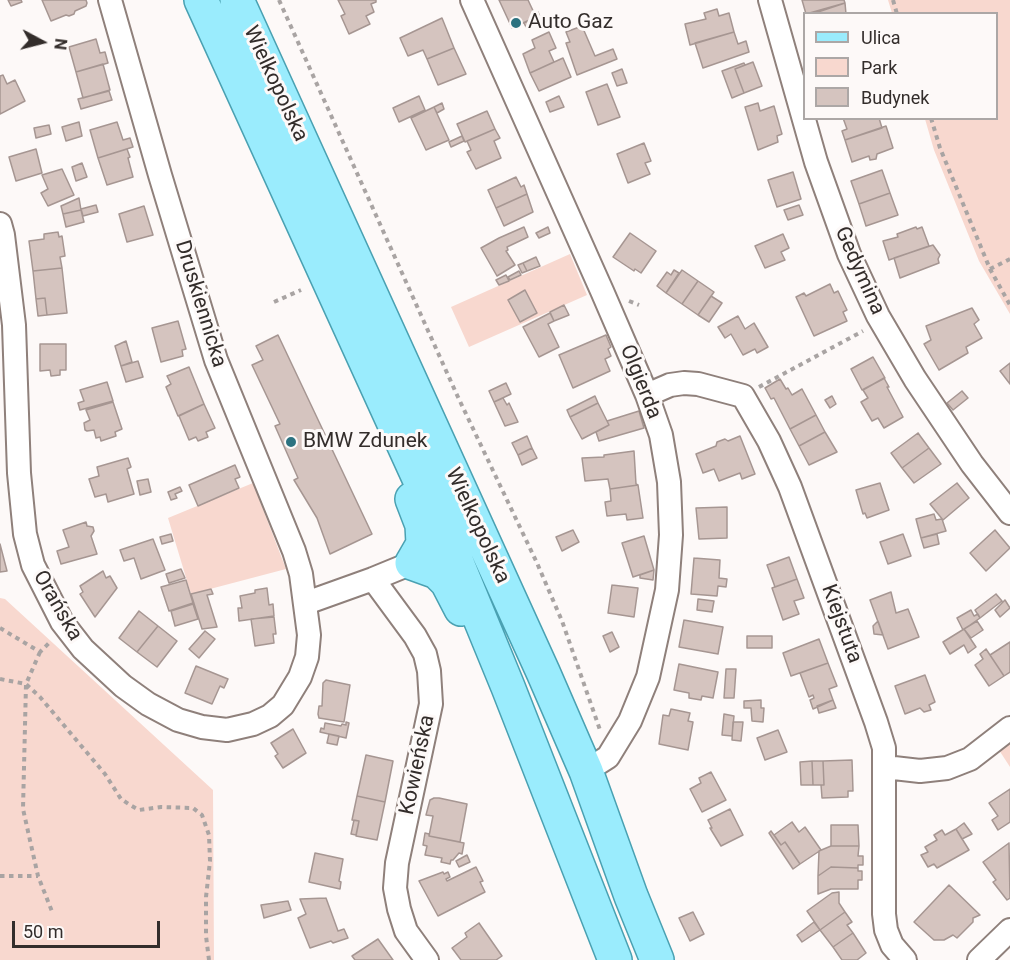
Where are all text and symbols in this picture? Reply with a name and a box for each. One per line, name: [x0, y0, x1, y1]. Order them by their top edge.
place label: Auto Gaz: [528, 10, 613, 36]
north arrow: [12, 12, 72, 72]
legend: [803, 12, 998, 120]
marker: Auto Gaz: [509, 16, 523, 30]
street label: Wielkopolska: [237, 22, 313, 146]
text: Ulica: [861, 27, 901, 48]
text: N: [50, 37, 70, 51]
text: Park: [861, 57, 897, 78]
text: Budynek: [861, 87, 929, 108]
street label: Gedymina: [828, 223, 890, 319]
street label: Druskiennicka: [169, 237, 231, 371]
street label: Olgierda: [614, 341, 666, 423]
place label: BMW Zdunek: [303, 429, 427, 455]
marker: BMW Zdunek: [284, 435, 298, 449]
street label: Wielkopolska: [439, 464, 515, 588]
street label: Orańska: [27, 566, 87, 646]
street label: Kiejstuta: [815, 581, 867, 667]
street label: Kowieńska: [395, 713, 441, 817]
scale bar: [15, 909, 164, 947]
text: 50 m: [23, 921, 63, 942]

